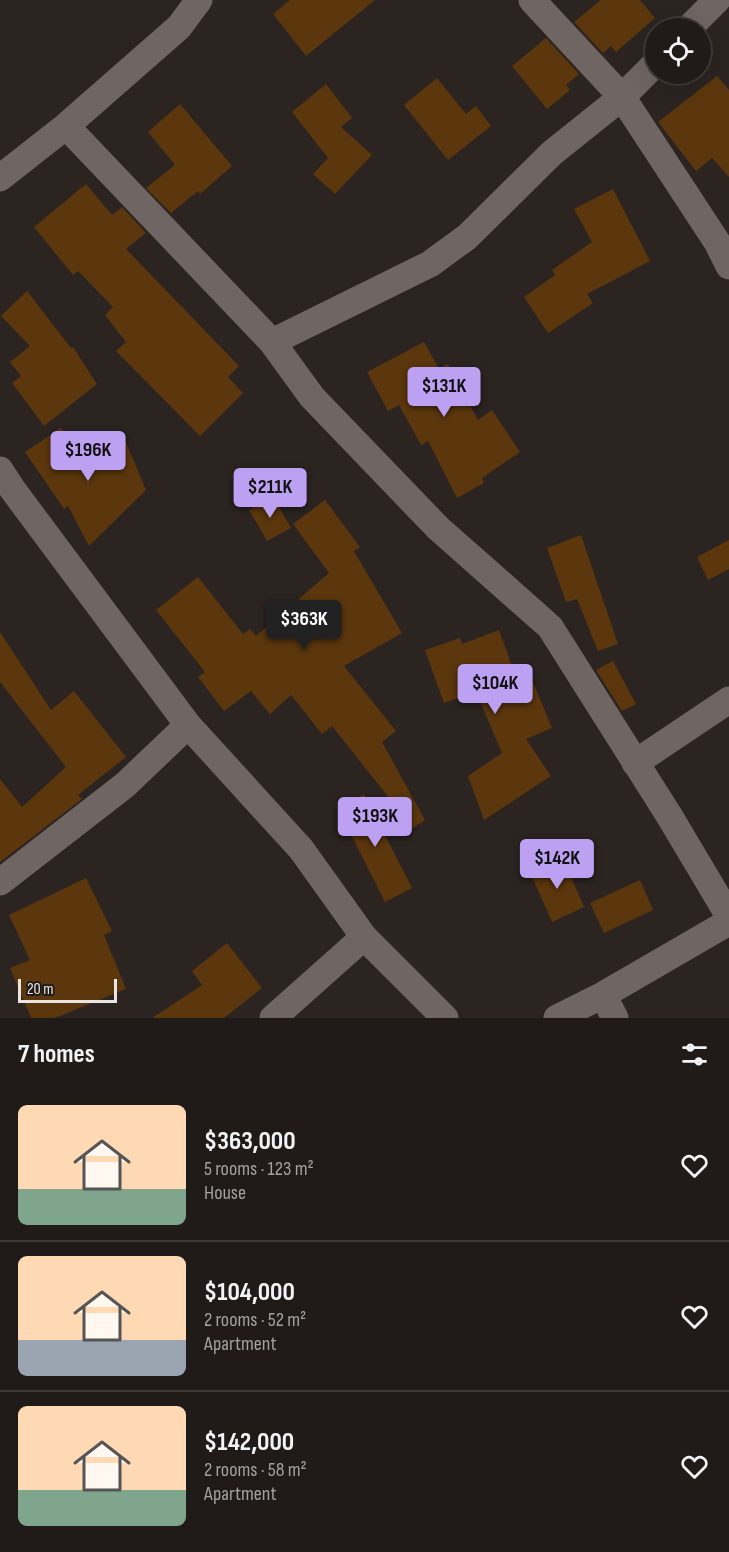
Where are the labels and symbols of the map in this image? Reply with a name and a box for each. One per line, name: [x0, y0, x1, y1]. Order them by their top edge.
pin: $131K: [402, 367, 486, 418]
pin: $196K: [46, 431, 130, 482]
pin: $211K: [228, 468, 312, 519]
pin: $363K: [262, 600, 346, 651]
pin: $104K: [453, 664, 537, 715]
pin: $193K: [333, 797, 417, 848]
pin: $142K: [515, 839, 599, 890]
scale bar: [18, 976, 117, 1004]

